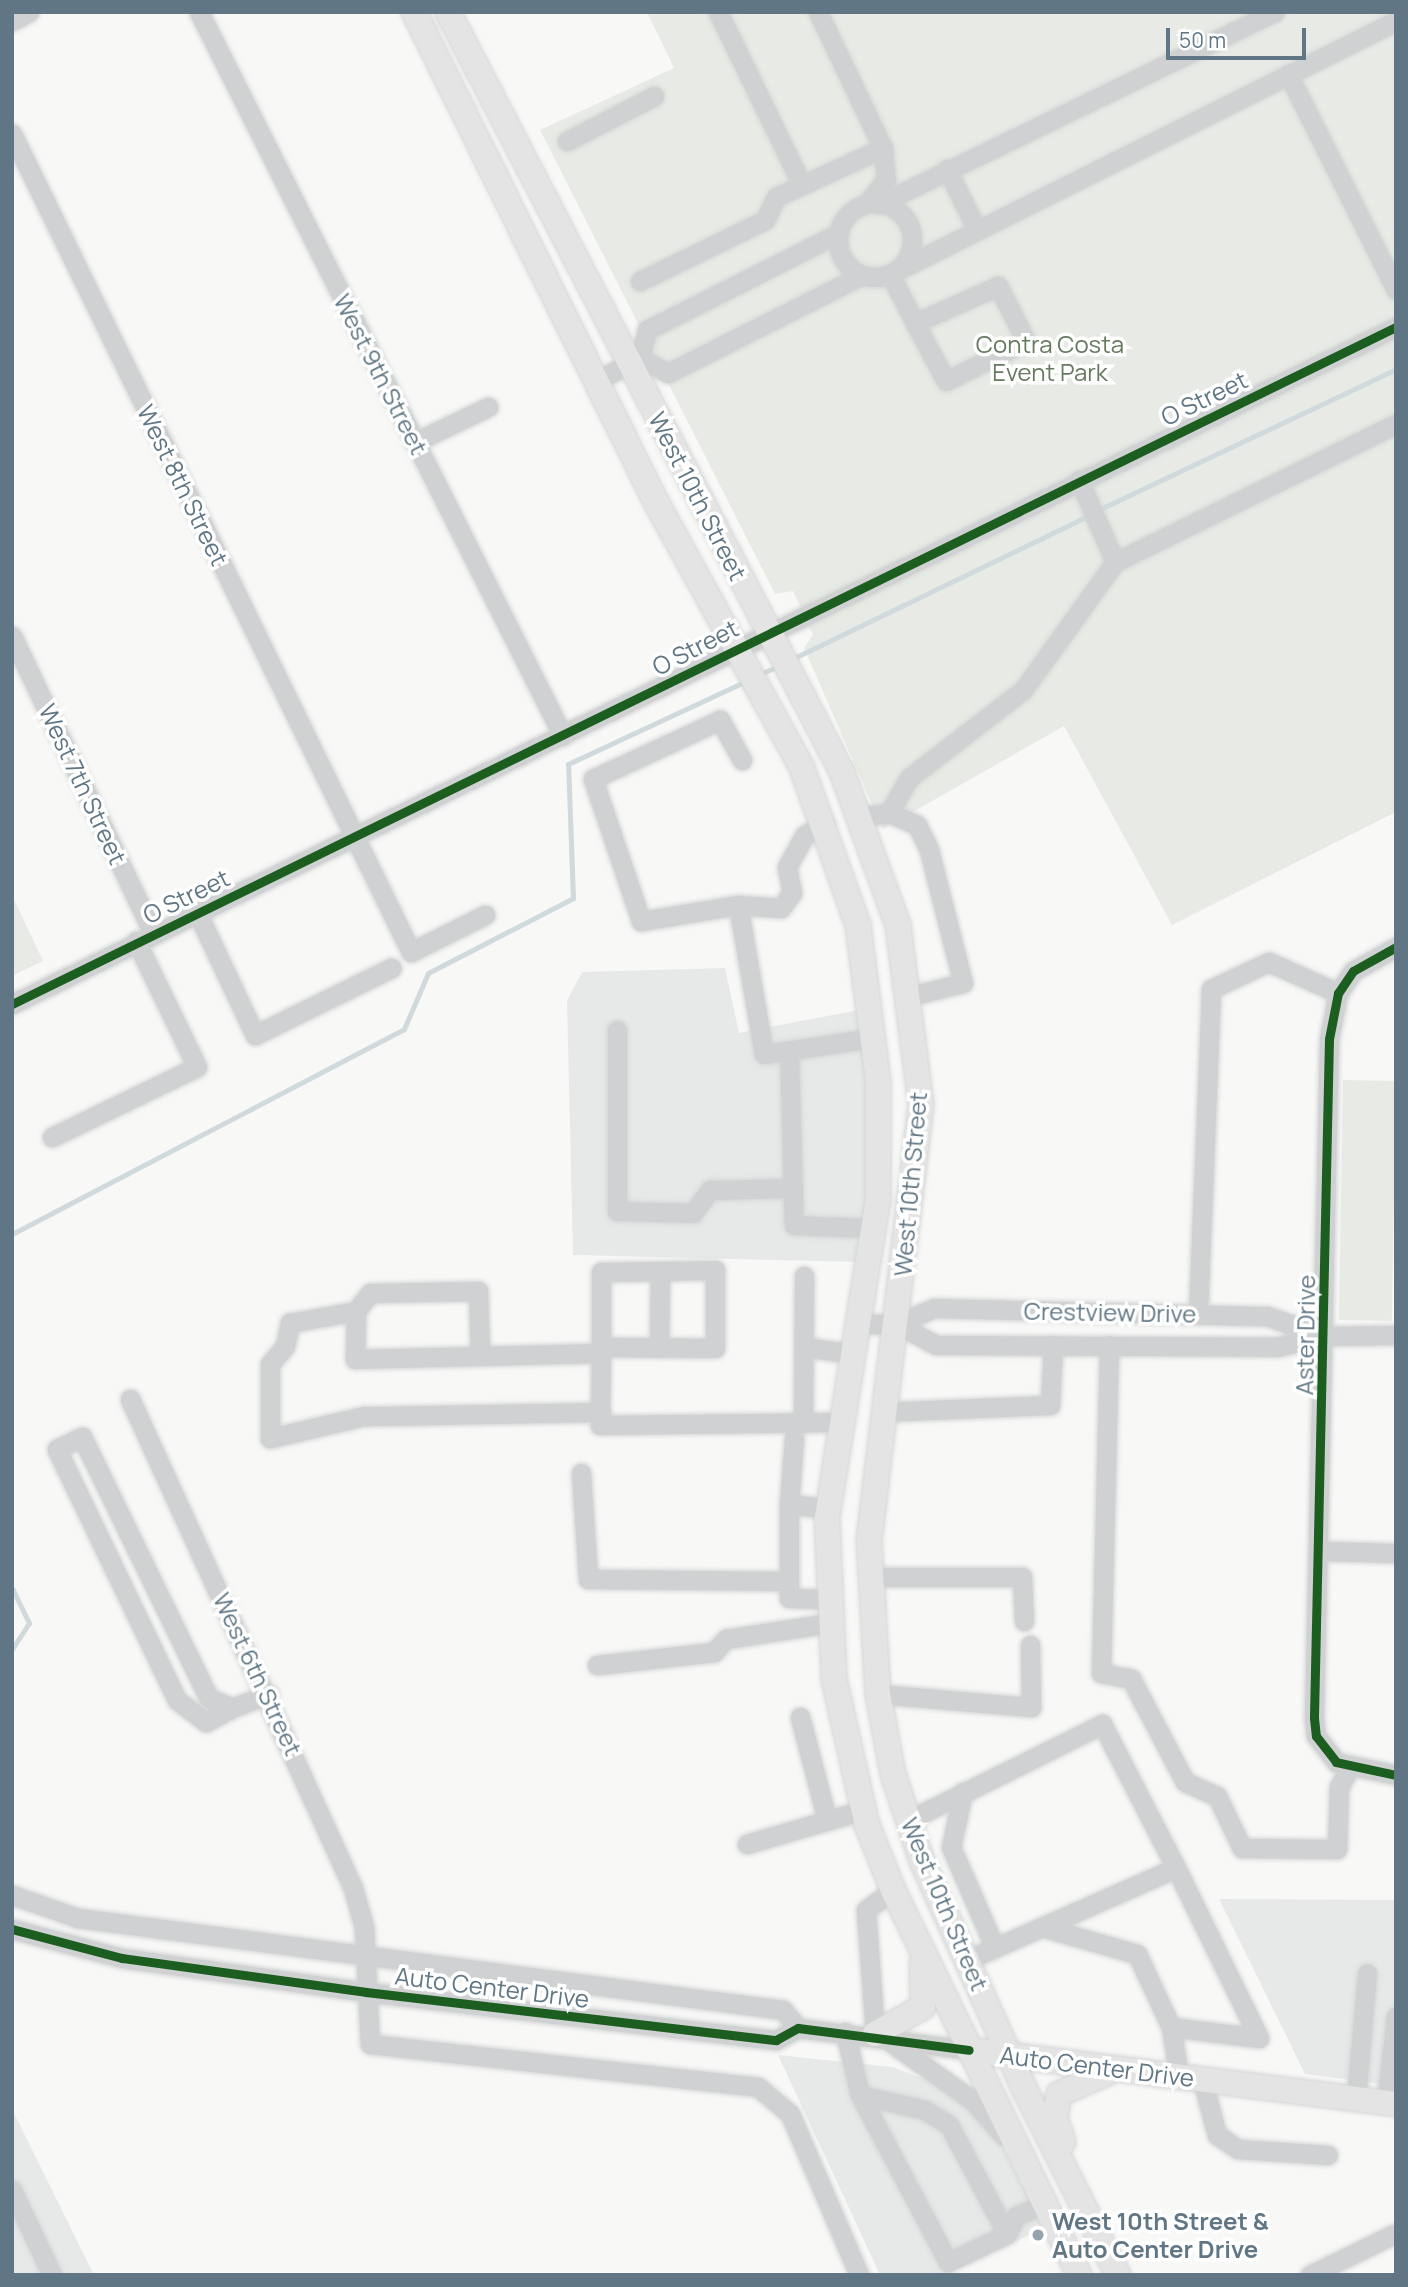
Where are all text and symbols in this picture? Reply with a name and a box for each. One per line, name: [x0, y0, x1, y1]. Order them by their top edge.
scale bar: [1170, 14, 1310, 58]
text: 50 m: [1179, 26, 1226, 54]
street label: West 9th Street: [328, 289, 434, 459]
park label: Contra Costa Event Park: [976, 330, 1124, 386]
street label: O Street: [1156, 365, 1252, 431]
street label: West 8th Street: [132, 400, 234, 570]
street label: West 10th Street: [643, 407, 753, 585]
street label: O Street: [647, 613, 743, 681]
street label: West 7th Street: [33, 699, 133, 869]
street label: O Street: [138, 863, 234, 929]
street label: West 10th Street: [888, 1090, 932, 1278]
street label: Aster Drive: [1290, 1274, 1320, 1396]
street label: Crestview Drive: [1024, 1296, 1196, 1328]
street label: West 6th Street: [208, 1588, 308, 1760]
street label: West 10th Street: [896, 1813, 994, 1995]
street label: Auto Center Drive: [393, 1961, 591, 2013]
street label: Auto Center Drive: [998, 2040, 1196, 2092]
place label: West 10th Street & Auto Center Drive: [1052, 2207, 1269, 2263]
marker: West 10th Street & Auto Center Drive: [1030, 2227, 1046, 2243]

